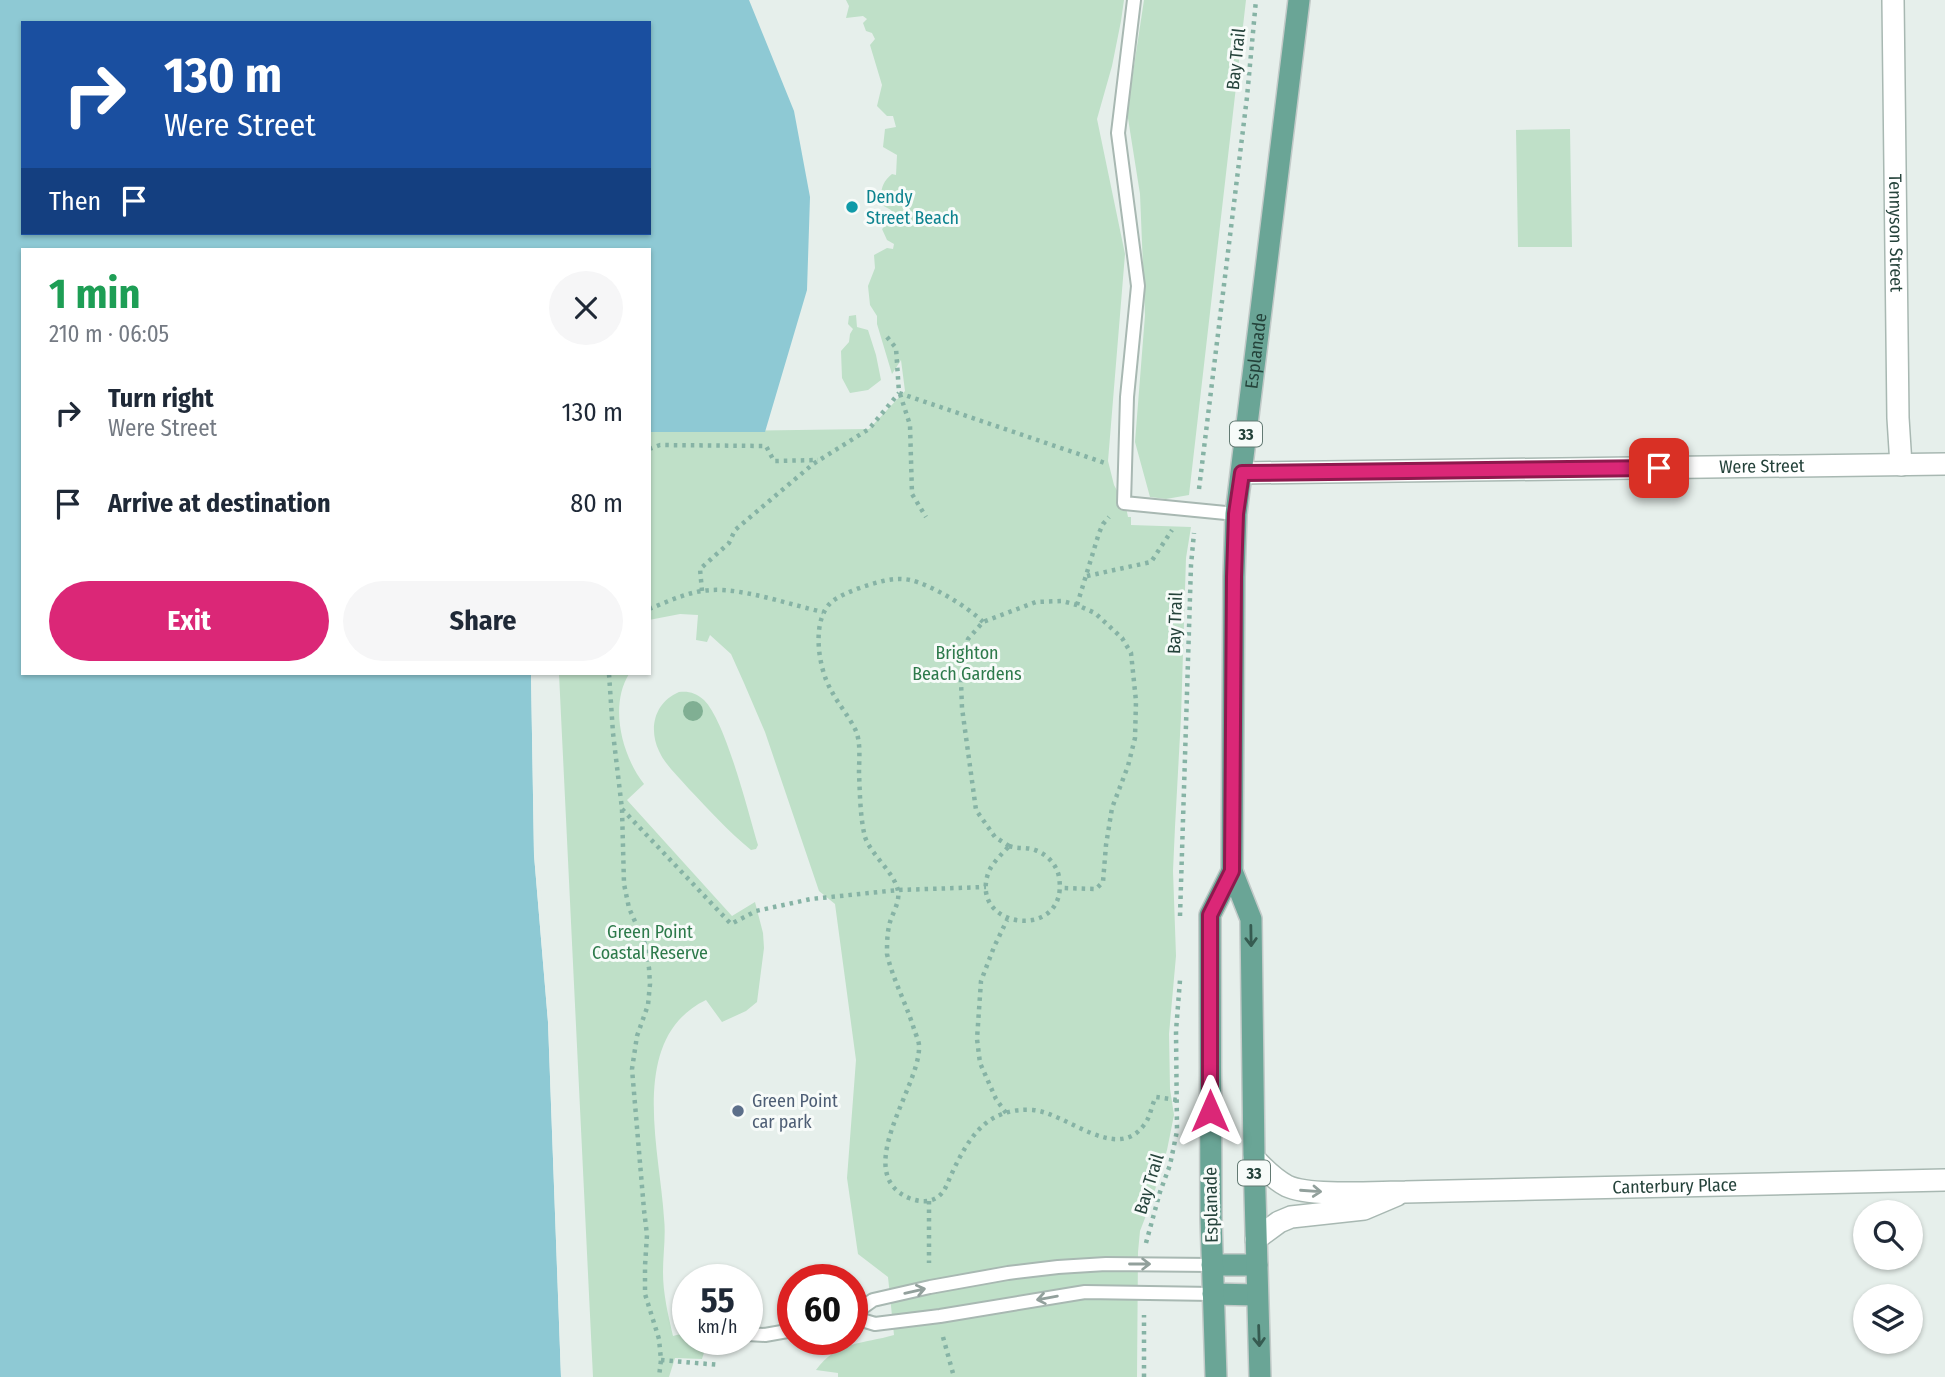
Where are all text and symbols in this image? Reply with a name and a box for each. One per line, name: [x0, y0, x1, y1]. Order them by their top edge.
street label: Bay Trail: [1222, 27, 1250, 91]
text: 130 m: [164, 46, 282, 105]
icon: right: [49, 49, 140, 140]
text: Were Street: [164, 106, 316, 144]
street label: Tennyson Street: [1884, 174, 1907, 292]
icon: arrive: [115, 182, 153, 220]
text: Then: [49, 186, 101, 217]
place label: Dendy Street Beach: [866, 186, 959, 229]
marker: Dendy Street Beach: [844, 199, 860, 215]
text: 1 min: [49, 269, 140, 319]
button: close: [549, 271, 623, 345]
street label: Esplanade: [1240, 312, 1272, 390]
text: 210 m · 06:05: [49, 320, 169, 348]
text: Turn right: [108, 383, 214, 414]
icon: right: [49, 394, 87, 432]
text: 130 m: [561, 397, 623, 428]
text: Were Street: [108, 414, 217, 442]
road number: 33: [1230, 422, 1262, 446]
pin: [1629, 438, 1689, 498]
icon: arrive: [1640, 449, 1678, 487]
street label: Were Street: [1719, 455, 1805, 478]
icon: arrive: [49, 485, 87, 523]
text: Arrive at destination: [108, 488, 331, 519]
text: 80 m: [570, 488, 623, 519]
button: Exit: [49, 581, 329, 661]
button: Share: [343, 581, 623, 661]
street label: Bay Trail: [1163, 591, 1187, 655]
park label: Brighton Beach Gardens: [912, 642, 1022, 685]
park label: Green Point Coastal Reserve: [592, 921, 708, 964]
one-way arrow: [1245, 924, 1258, 947]
position arrow: [1173, 1074, 1247, 1148]
place label: Green Point car park: [752, 1090, 838, 1133]
marker: Green Point car park: [730, 1103, 746, 1119]
street label: Bay Trail: [1129, 1151, 1169, 1217]
road number: 33: [1238, 1161, 1270, 1186]
street label: Esplanade: [1199, 1167, 1223, 1243]
street label: Canterbury Place: [1612, 1174, 1737, 1198]
one-way arrow: [1299, 1185, 1322, 1198]
map controls: [1853, 1200, 1923, 1354]
button: search: [1853, 1200, 1923, 1270]
one-way arrow: [1129, 1257, 1152, 1271]
speed limit sign: 60: [777, 1264, 868, 1355]
text: 55: [700, 1279, 735, 1321]
one-way arrow: [903, 1283, 926, 1297]
button: layers: [1853, 1284, 1923, 1354]
one-way arrow: [1036, 1292, 1059, 1305]
text: km/h: [697, 1316, 738, 1338]
one-way arrow: [1252, 1324, 1265, 1347]

